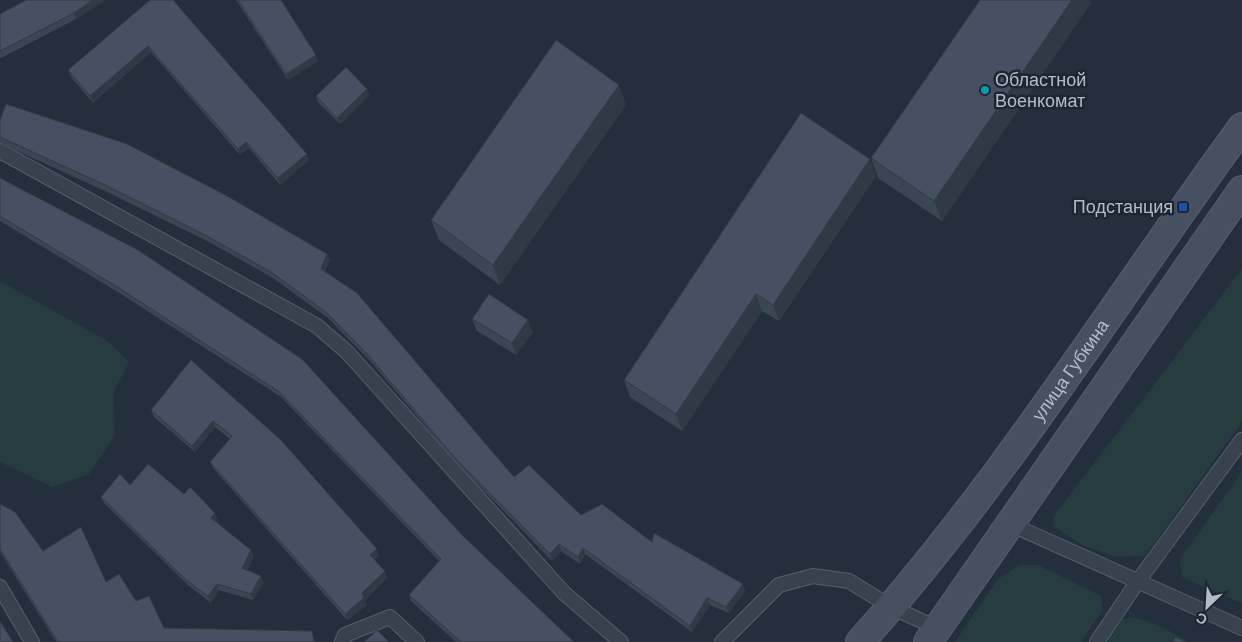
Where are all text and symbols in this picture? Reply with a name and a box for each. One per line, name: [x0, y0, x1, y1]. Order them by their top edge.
place label: Областной Военкомат: [995, 68, 1086, 111]
marker: Областной Военкомат: [979, 84, 991, 96]
place label: Подстанция: [1073, 195, 1173, 217]
marker: Подстанция: [1177, 201, 1189, 213]
street label: улица Губкина: [1027, 314, 1114, 425]
north arrow: [1182, 582, 1232, 632]
text: С: [1193, 609, 1209, 629]

